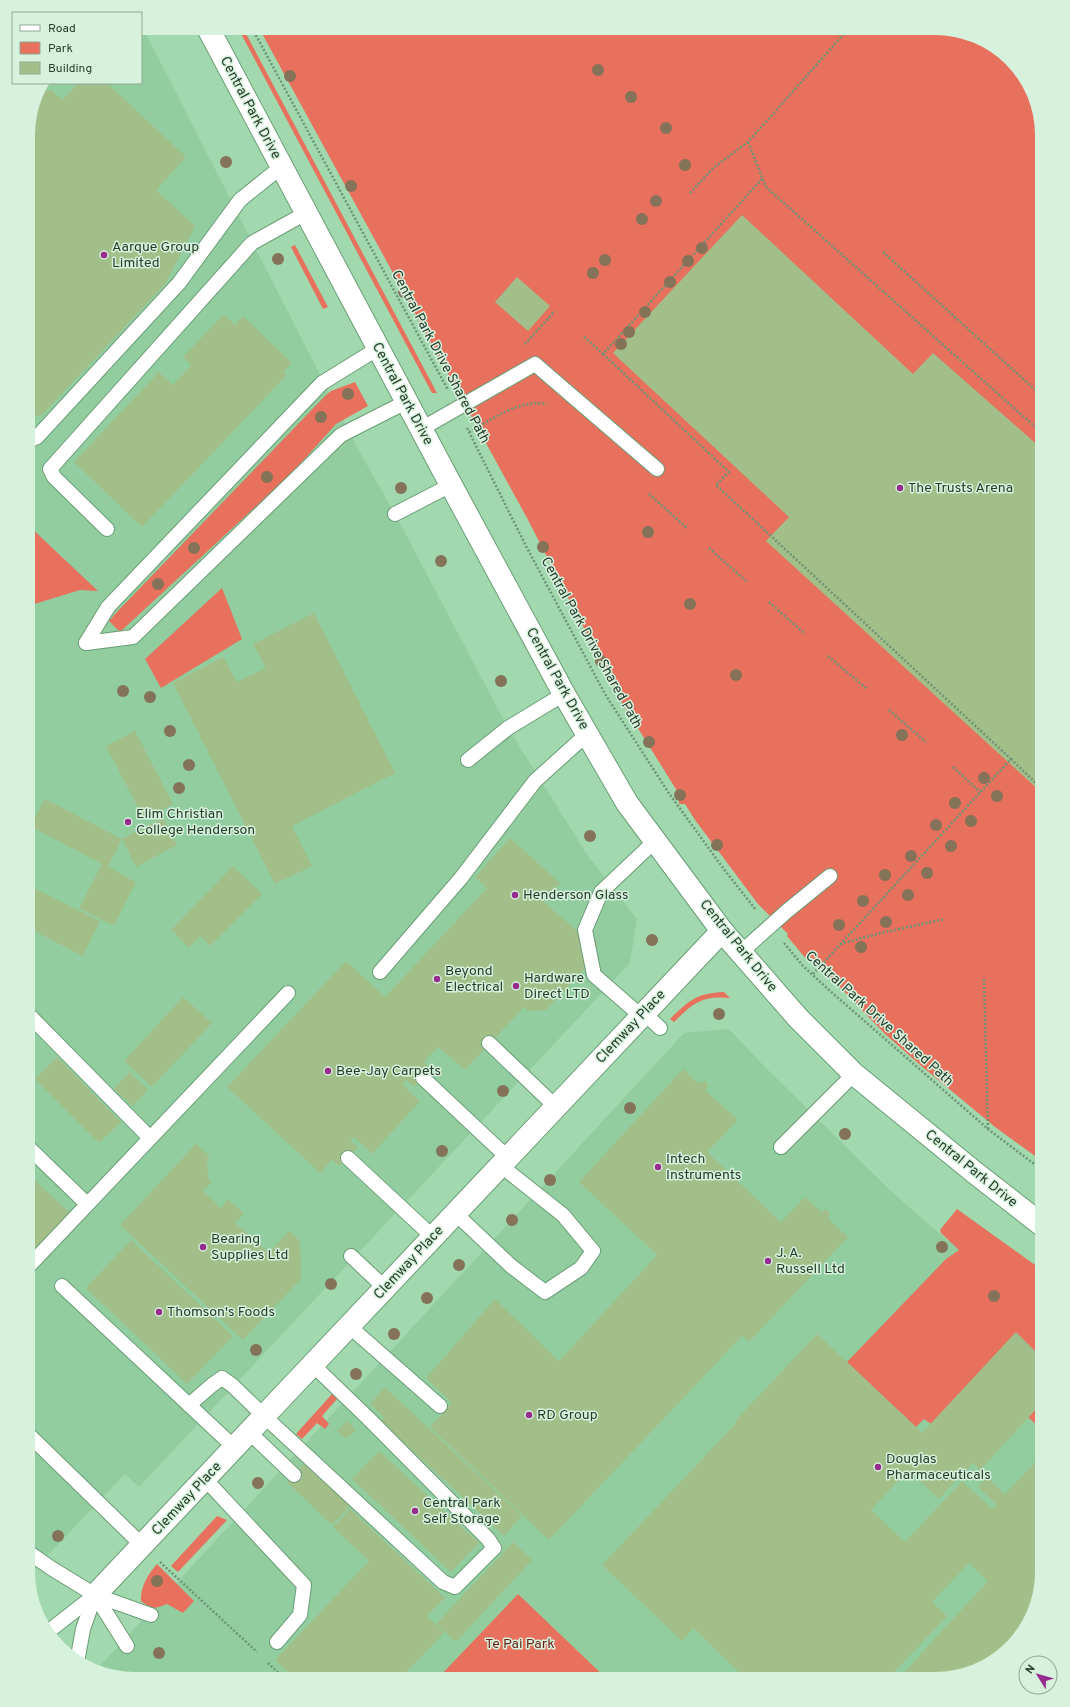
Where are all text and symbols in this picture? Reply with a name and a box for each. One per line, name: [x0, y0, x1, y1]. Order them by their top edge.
legend: [12, 12, 142, 84]
text: Road: [48, 21, 76, 37]
text: Park: [48, 41, 73, 57]
street label: Central Park Drive: [216, 54, 284, 162]
text: Building: [48, 61, 92, 77]
place label: Aarque Group Limited: [112, 239, 199, 272]
marker: Aarque Group Limited: [99, 250, 109, 260]
street label: Central Park Drive Shared Path: [387, 267, 493, 447]
street label: Central Park Drive: [368, 340, 436, 448]
place label: The Trusts Arena: [908, 480, 1013, 497]
marker: The Trusts Arena: [895, 483, 905, 493]
street label: Central Park Drive Shared Path: [537, 554, 645, 732]
street label: Central Park Drive: [522, 625, 592, 733]
place label: Elim Christian College Henderson: [136, 806, 255, 839]
marker: Elim Christian College Henderson: [123, 817, 133, 827]
place label: Henderson Glass: [523, 887, 629, 904]
marker: Henderson Glass: [510, 890, 520, 900]
street label: Central Park Drive: [696, 896, 780, 996]
street label: Central Park Drive Shared Path: [801, 948, 957, 1090]
place label: Beyond Electrical: [445, 963, 503, 996]
place label: Hardware Direct LTD: [524, 970, 590, 1003]
marker: Beyond Electrical: [432, 974, 442, 984]
marker: Hardware Direct LTD: [511, 981, 521, 991]
street label: Clemway Place: [592, 987, 670, 1067]
place label: Bee-Jay Carpets: [336, 1063, 441, 1080]
marker: Bee-Jay Carpets: [323, 1066, 333, 1076]
street label: Central Park Drive: [921, 1127, 1021, 1211]
place label: Intech Instruments: [666, 1151, 741, 1184]
marker: Intech Instruments: [653, 1162, 663, 1172]
street label: Clemway Place: [370, 1223, 448, 1303]
place label: Bearing Supplies Ltd: [211, 1231, 288, 1264]
marker: Bearing Supplies Ltd: [198, 1242, 208, 1252]
place label: J. A. Russell Ltd: [776, 1245, 845, 1278]
marker: J. A. Russell Ltd: [763, 1256, 773, 1266]
place label: Thomson's Foods: [167, 1304, 275, 1321]
marker: Thomson's Foods: [154, 1307, 164, 1317]
place label: RD Group: [537, 1407, 598, 1424]
marker: RD Group: [524, 1410, 534, 1420]
place label: Douglas Pharmaceuticals: [886, 1451, 991, 1484]
street label: Clemway Place: [148, 1459, 226, 1539]
marker: Douglas Pharmaceuticals: [873, 1462, 883, 1472]
place label: Central Park Self Storage: [423, 1495, 501, 1528]
marker: Central Park Self Storage: [410, 1506, 420, 1516]
park label: Te Pai Park: [485, 1636, 555, 1653]
north arrow: [1018, 1655, 1058, 1695]
text: N: [1023, 1662, 1039, 1677]

